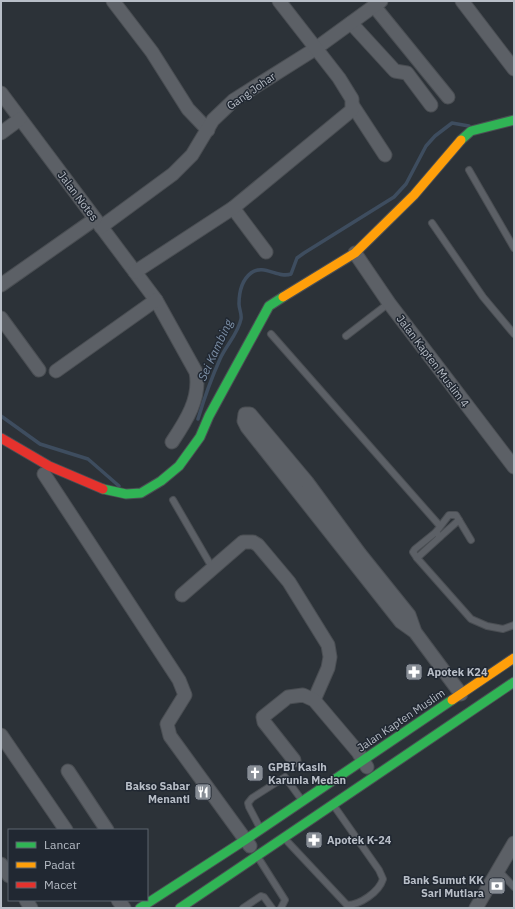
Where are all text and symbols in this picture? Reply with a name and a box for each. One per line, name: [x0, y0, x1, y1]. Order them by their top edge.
street label: Gang Johar: [224, 69, 278, 113]
street label: Jalan Notes: [55, 168, 101, 224]
street label: Jalan Kapten Muslim 4: [394, 312, 473, 410]
water label: Sei Kambing: [194, 316, 236, 383]
pharmacy icon: Apotek K24: [404, 662, 424, 682]
place label: Apotek K24: [427, 665, 488, 679]
street label: Jalan Kapten Muslim: [354, 685, 448, 755]
place label: GPBI Kasih Karunia Medan: [268, 760, 346, 787]
church icon: GPBI Kasih Karunia Medan: [245, 763, 265, 783]
place label: Bakso Sabar Menanti: [125, 779, 191, 806]
restaurant icon: Bakso Sabar Menanti: [193, 782, 213, 802]
legend: [8, 829, 148, 901]
pharmacy icon: Apotek K-24: [304, 830, 324, 850]
place label: Apotek K-24: [327, 833, 392, 847]
text: Lancar: [44, 837, 81, 852]
text: Padat: [44, 857, 75, 872]
place label: Bank Sumut KK Sari Mutiara: [403, 873, 484, 900]
bank icon: Bank Sumut KK Sari Mutiara: [487, 876, 507, 896]
text: Macet: [44, 877, 77, 892]

